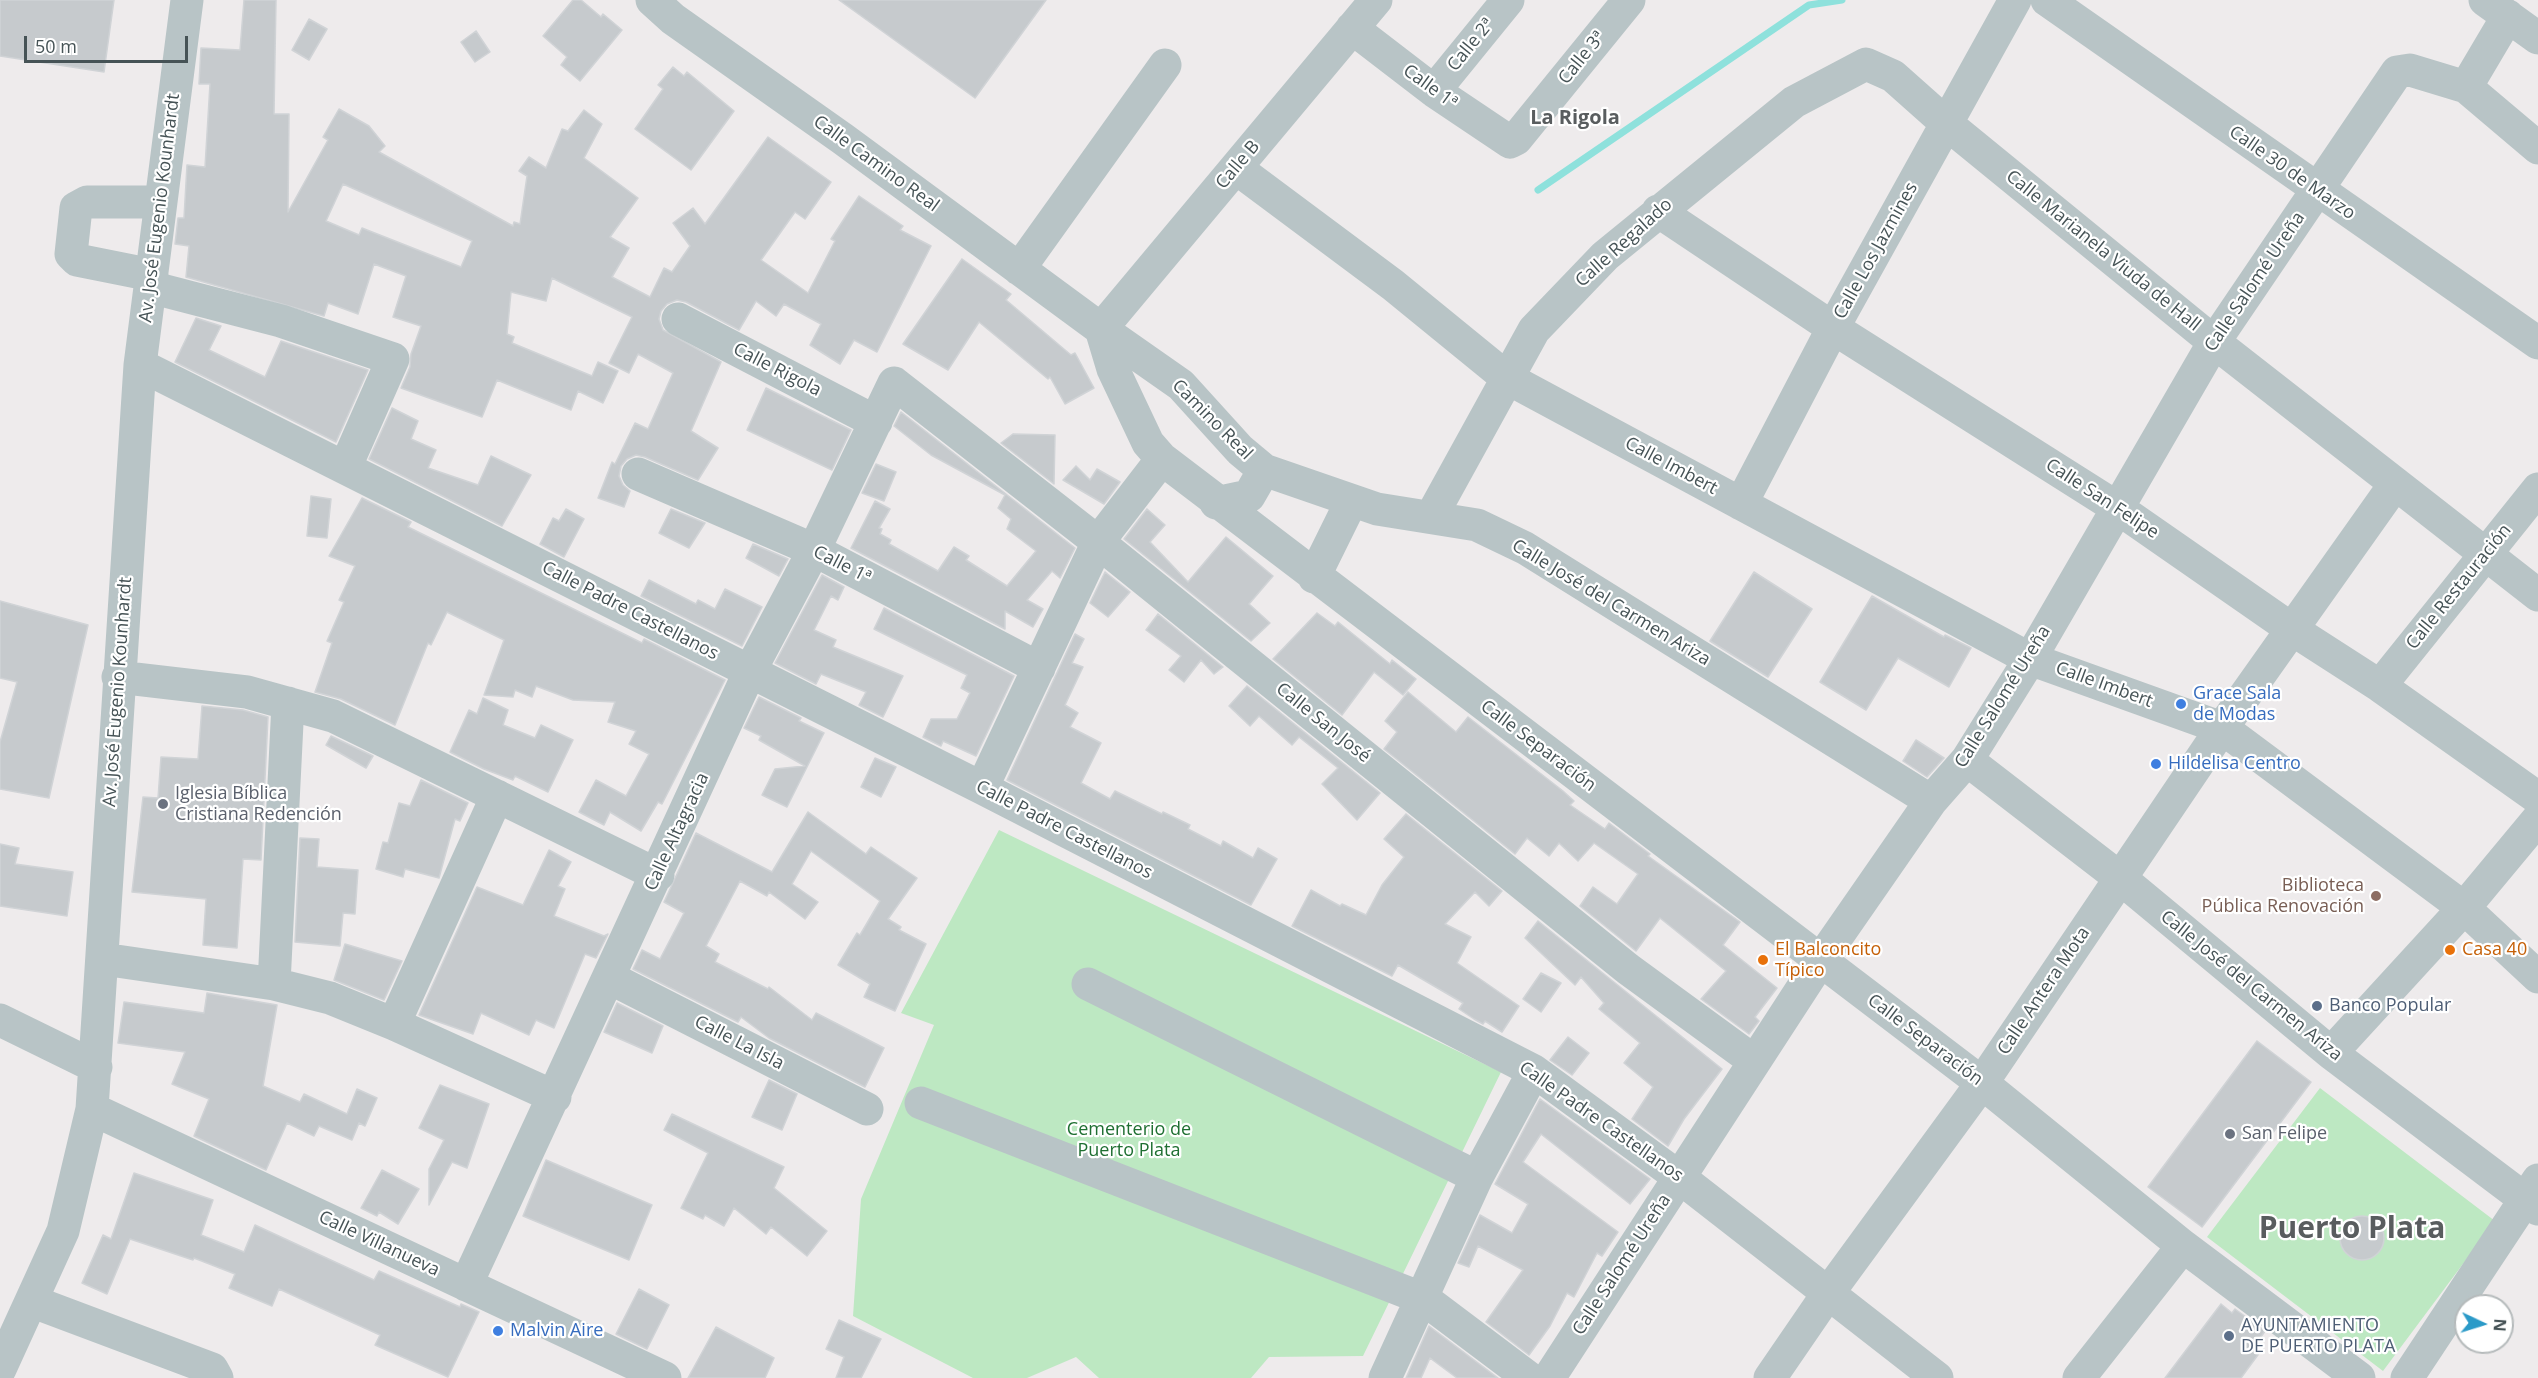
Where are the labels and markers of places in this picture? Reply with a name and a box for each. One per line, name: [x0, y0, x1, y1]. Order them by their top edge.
place label: Grace Sala de Modas: [2193, 683, 2281, 726]
marker: Grace Sala de Modas: [2174, 697, 2188, 711]
place label: Hildelisa Centro: [2168, 753, 2301, 775]
marker: Hildelisa Centro: [2149, 757, 2163, 771]
place label: Iglesia Bíblica Cristiana Redención: [175, 783, 342, 826]
marker: Iglesia Bíblica Cristiana Redención: [156, 797, 170, 811]
place label: Biblioteca Pública Renovación: [2202, 875, 2364, 918]
marker: Biblioteca Pública Renovación: [2369, 889, 2383, 903]
place label: El Balconcito Típico: [1775, 939, 1881, 982]
place label: Casa 40: [2462, 939, 2527, 961]
marker: Casa 40: [2443, 943, 2457, 957]
marker: El Balconcito Típico: [1756, 953, 1770, 967]
place label: Banco Popular: [2329, 995, 2451, 1017]
marker: Banco Popular: [2310, 999, 2324, 1013]
place label: San Felipe: [2242, 1123, 2327, 1145]
marker: San Felipe: [2223, 1127, 2237, 1141]
place label: AYUNTAMIENTO DE PUERTO PLATA: [2241, 1315, 2395, 1358]
place label: Malvin Aire: [510, 1320, 603, 1342]
marker: Malvin Aire: [491, 1324, 505, 1338]
marker: AYUNTAMIENTO DE PUERTO PLATA: [2222, 1329, 2236, 1343]

